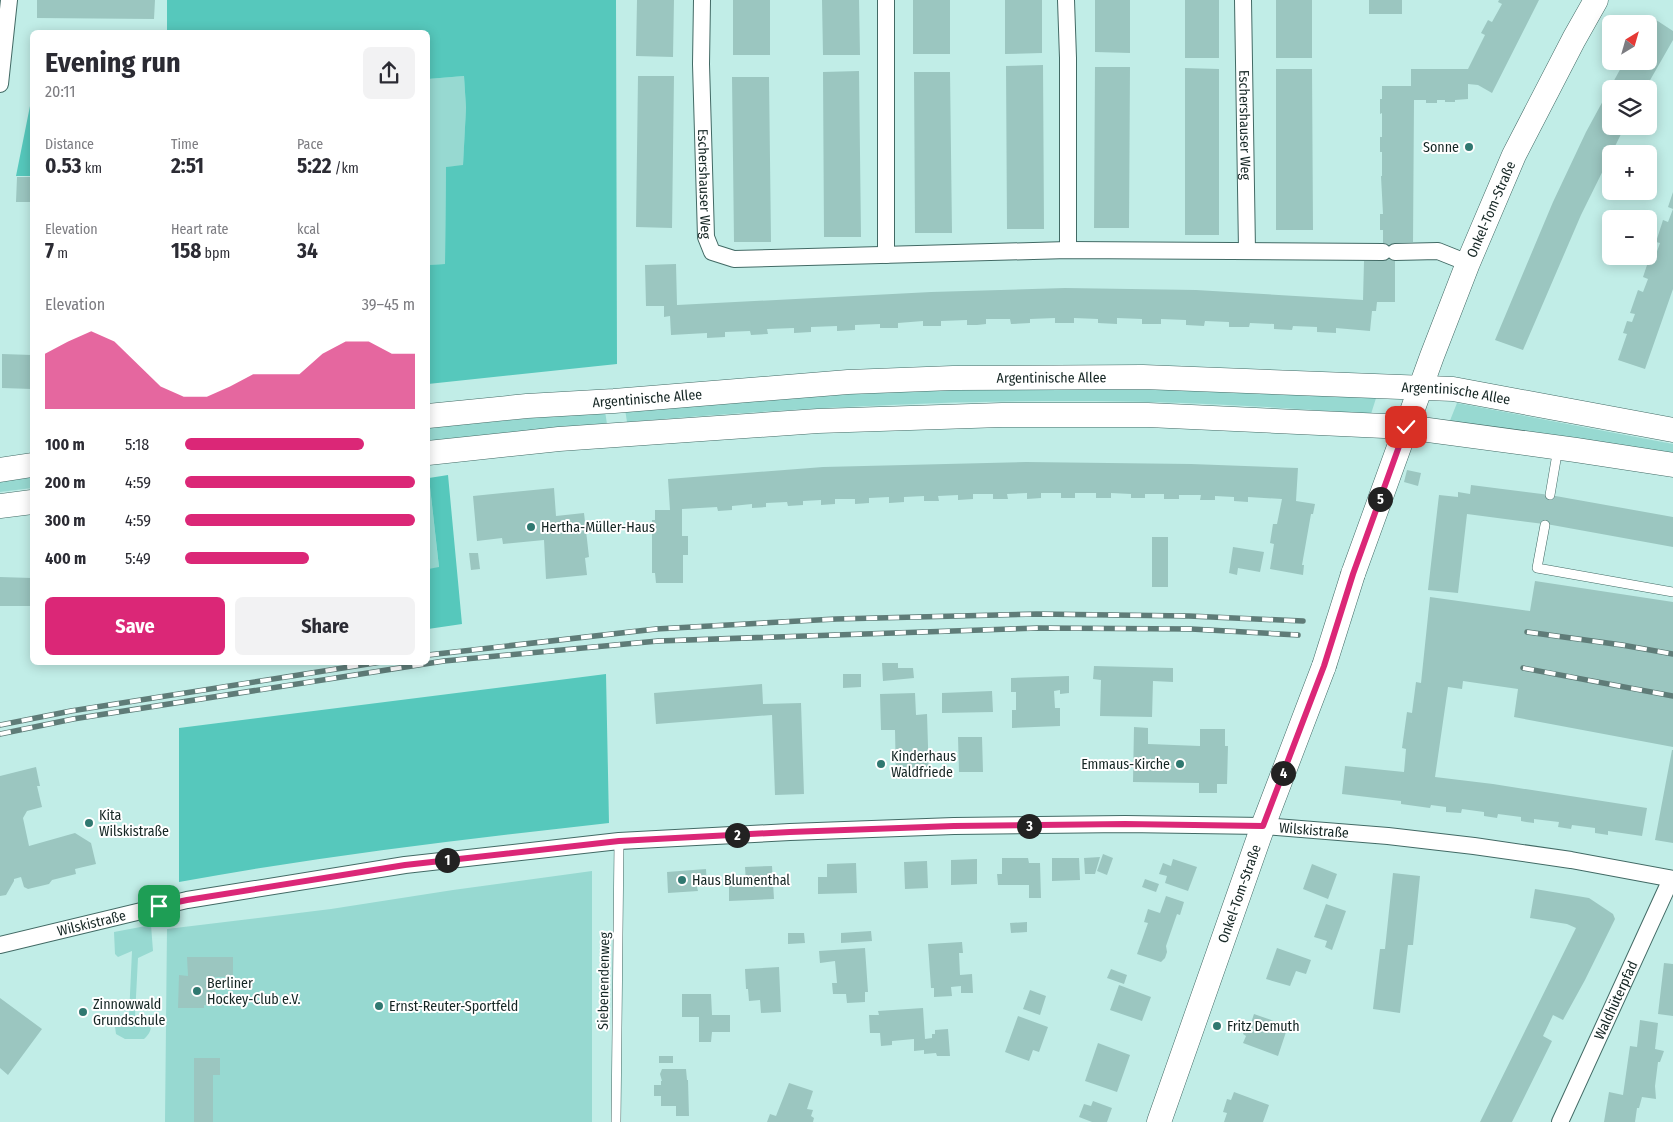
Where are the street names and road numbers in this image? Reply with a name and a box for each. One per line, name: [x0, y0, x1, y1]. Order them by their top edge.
street label: Eschershauser Weg: [1236, 70, 1254, 181]
street label: Eschershauser Weg: [694, 129, 715, 240]
street label: Onkel-Tom-Straße: [1463, 158, 1519, 260]
street label: Argentinische Allee: [996, 369, 1107, 386]
street label: Argentinische Allee: [1401, 379, 1512, 408]
street label: Argentinische Allee: [592, 385, 703, 411]
street label: Wilskistraße: [1278, 819, 1350, 841]
street label: Onkel-Tom-Straße: [1214, 842, 1264, 945]
street label: Wilskistraße: [55, 907, 128, 939]
street label: Siebenendenweg: [595, 931, 613, 1030]
street label: Waldhüterpfad: [1590, 958, 1641, 1042]

